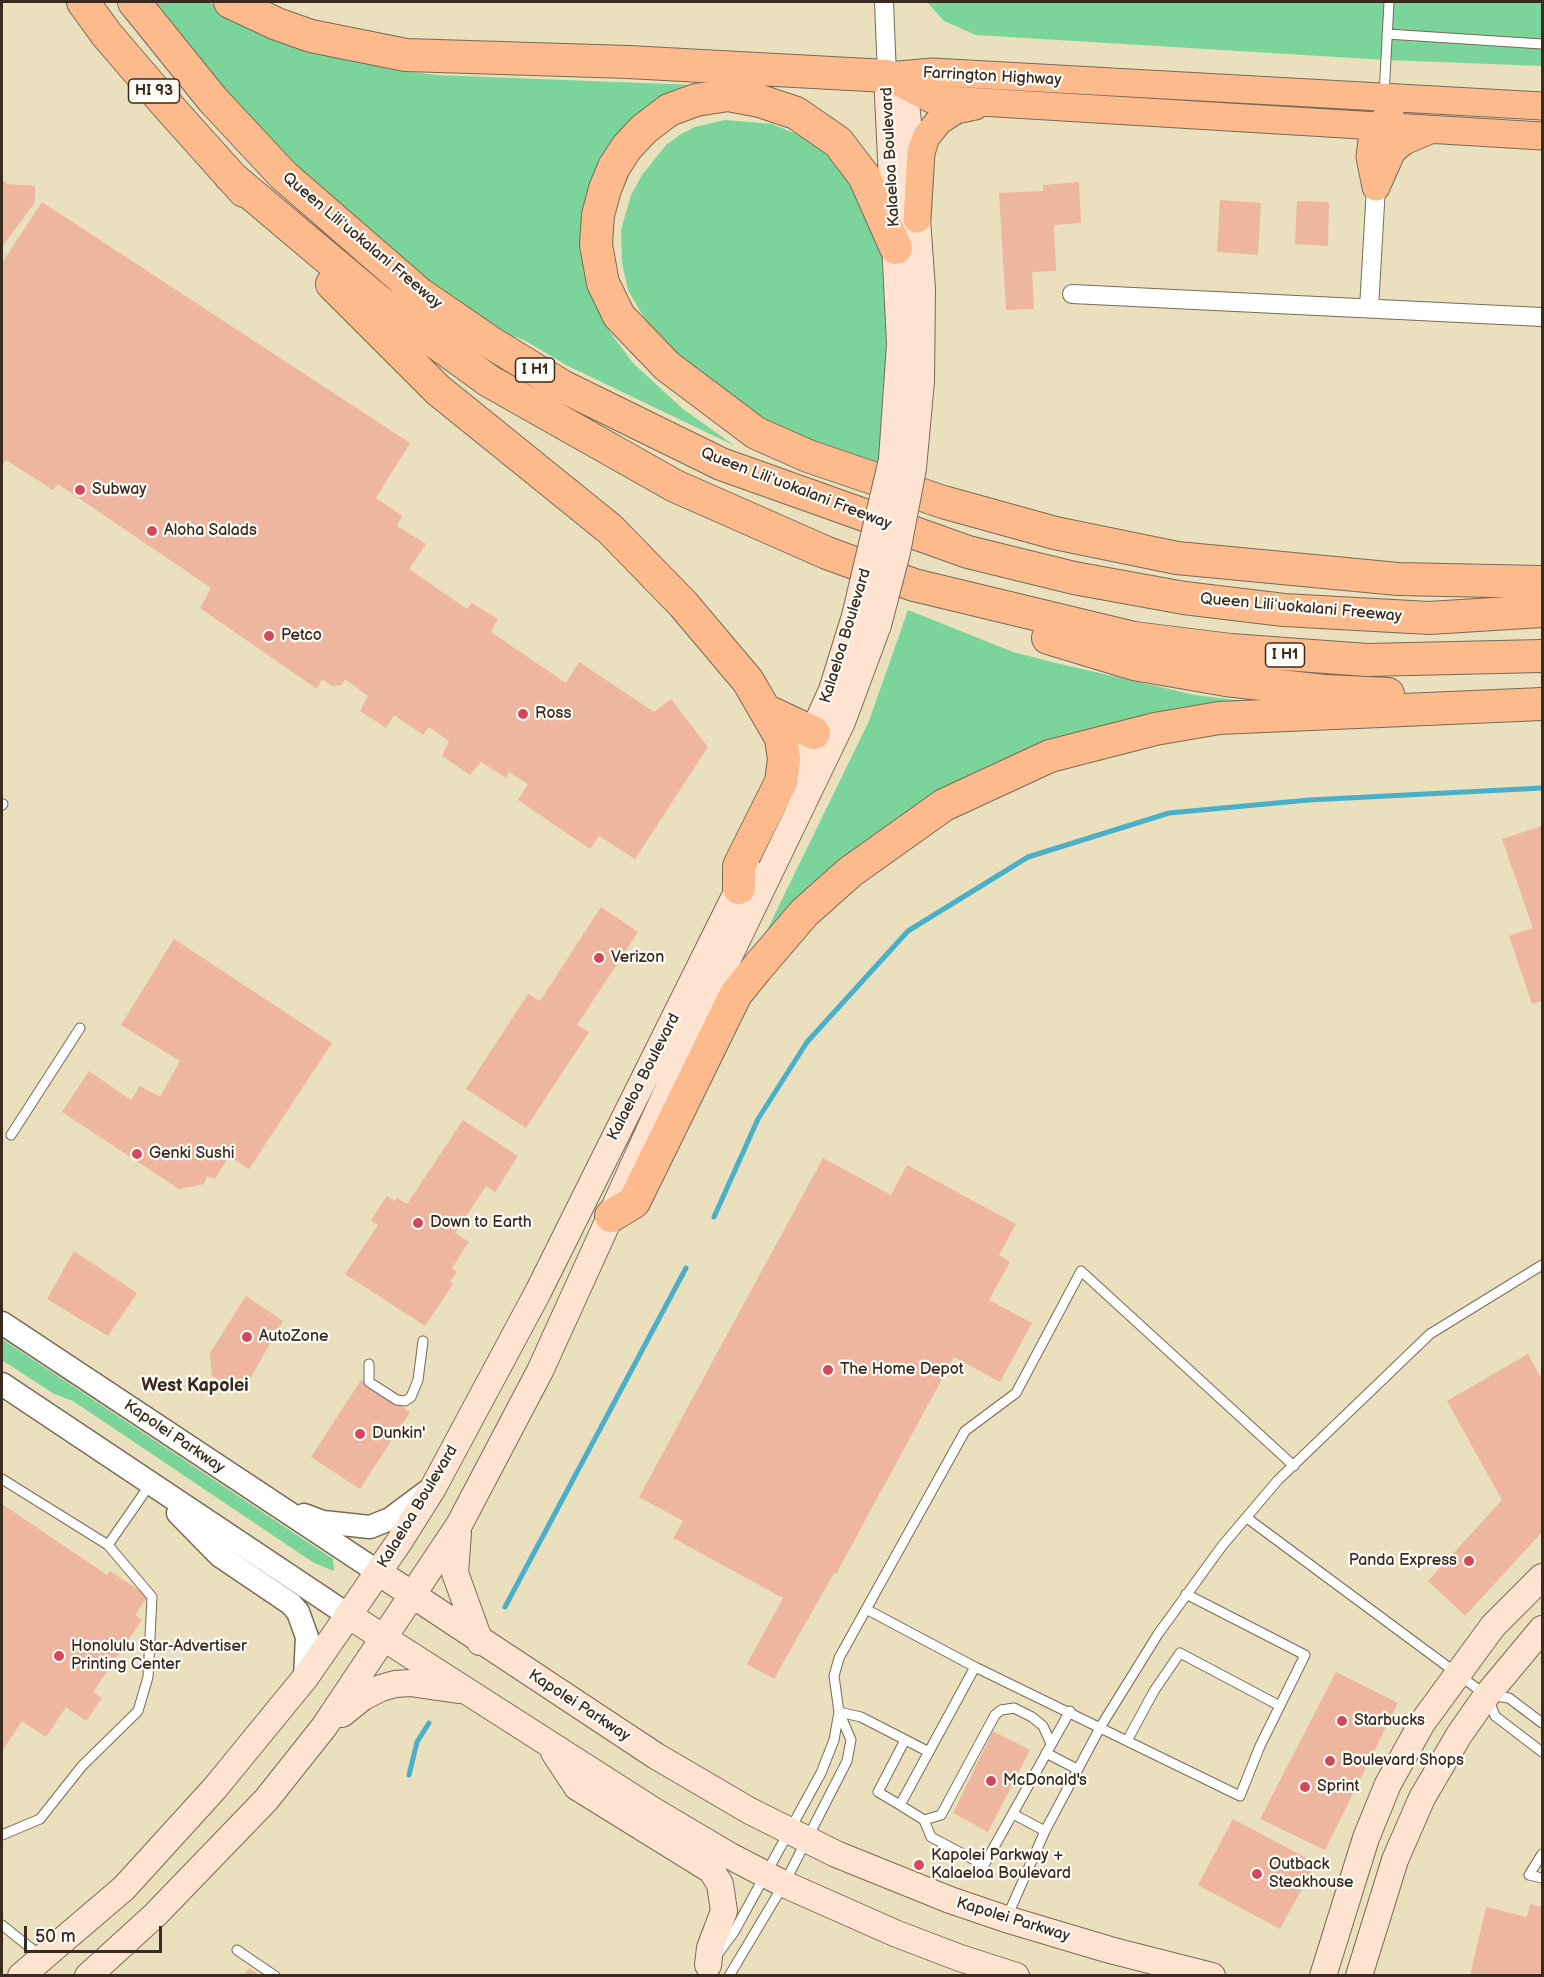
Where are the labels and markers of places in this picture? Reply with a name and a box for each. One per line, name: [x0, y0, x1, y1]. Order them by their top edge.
place label: Subway: [92, 480, 146, 500]
marker: Subway: [73, 483, 87, 497]
place label: Aloha Salads: [164, 521, 257, 541]
marker: Aloha Salads: [145, 524, 159, 538]
place label: Petco: [281, 626, 322, 646]
marker: Petco: [262, 629, 276, 643]
place label: Ross: [535, 704, 571, 724]
marker: Ross: [516, 707, 530, 721]
place label: Verizon: [611, 948, 664, 968]
marker: Verizon: [592, 951, 606, 965]
place label: Genki Sushi: [149, 1144, 235, 1164]
marker: Genki Sushi: [130, 1147, 144, 1161]
place label: Down to Earth: [430, 1213, 532, 1233]
marker: Down to Earth: [411, 1216, 425, 1230]
place label: AutoZone: [259, 1327, 328, 1347]
marker: AutoZone: [240, 1330, 254, 1344]
place label: The Home Depot: [840, 1360, 964, 1380]
marker: The Home Depot: [821, 1363, 835, 1377]
place label: Dunkin': [372, 1424, 425, 1444]
marker: Dunkin': [353, 1427, 367, 1441]
place label: Panda Express: [1349, 1551, 1457, 1571]
marker: Panda Express: [1462, 1554, 1476, 1568]
place label: Honolulu Star-Advertiser Printing Center: [71, 1637, 247, 1675]
marker: Honolulu Star-Advertiser Printing Center: [52, 1649, 66, 1663]
place label: Starbucks: [1354, 1711, 1425, 1731]
marker: Starbucks: [1335, 1714, 1349, 1728]
place label: Boulevard Shops: [1342, 1751, 1464, 1771]
marker: Boulevard Shops: [1323, 1754, 1337, 1768]
place label: McDonald's: [1003, 1771, 1087, 1791]
marker: McDonald's: [984, 1774, 998, 1788]
place label: Sprint: [1317, 1777, 1359, 1797]
marker: Sprint: [1298, 1780, 1312, 1794]
place label: Kapolei Parkway + Kalaeloa Boulevard: [931, 1846, 1071, 1884]
place label: Outback Steakhouse: [1269, 1855, 1354, 1893]
marker: Kapolei Parkway + Kalaeloa Boulevard: [912, 1858, 926, 1872]
marker: Outback Steakhouse: [1250, 1867, 1264, 1881]

